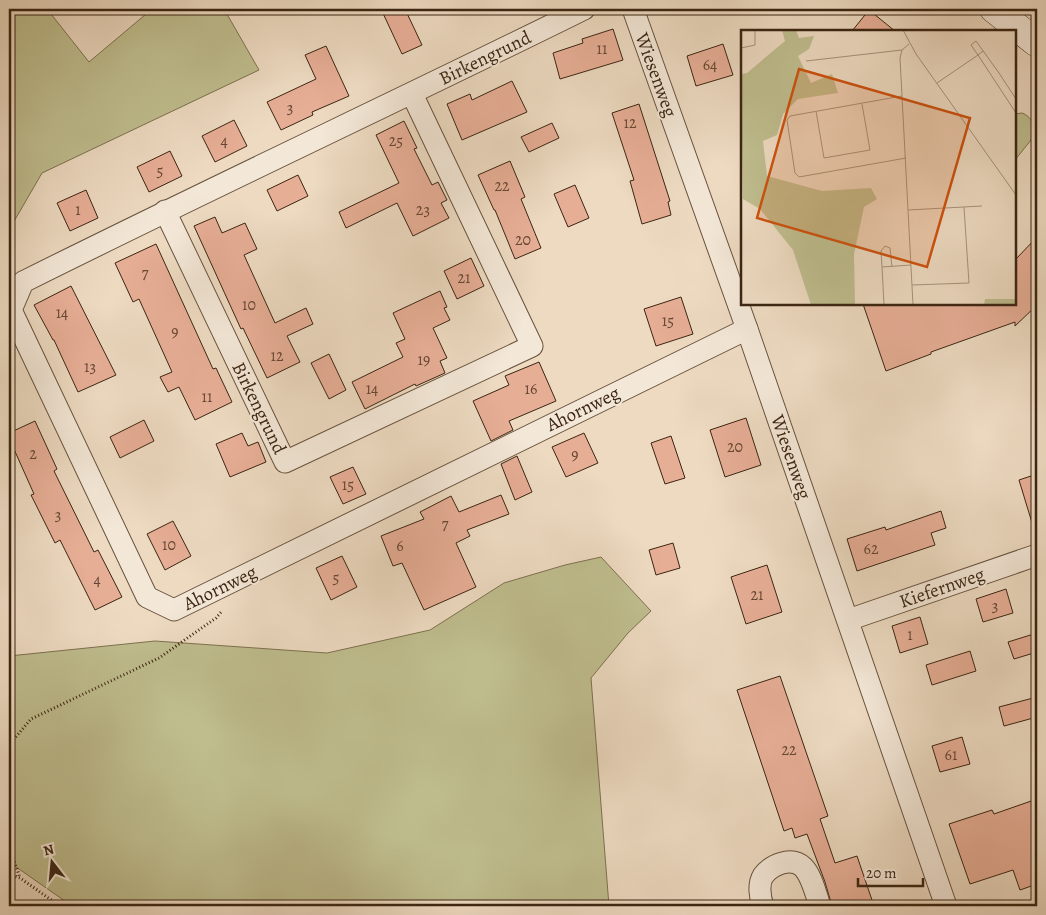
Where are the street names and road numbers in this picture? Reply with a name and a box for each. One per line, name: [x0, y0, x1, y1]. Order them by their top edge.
street label: Birkengrund: [435, 24, 536, 91]
street label: Wiesenweg: [628, 28, 683, 121]
street label: Birkengrund: [226, 358, 293, 459]
street label: Ahornweg: [541, 380, 624, 438]
street label: Wiesenweg: [764, 410, 818, 503]
street label: Ahornweg: [178, 559, 261, 617]
street label: Kiefernweg: [896, 561, 989, 615]

